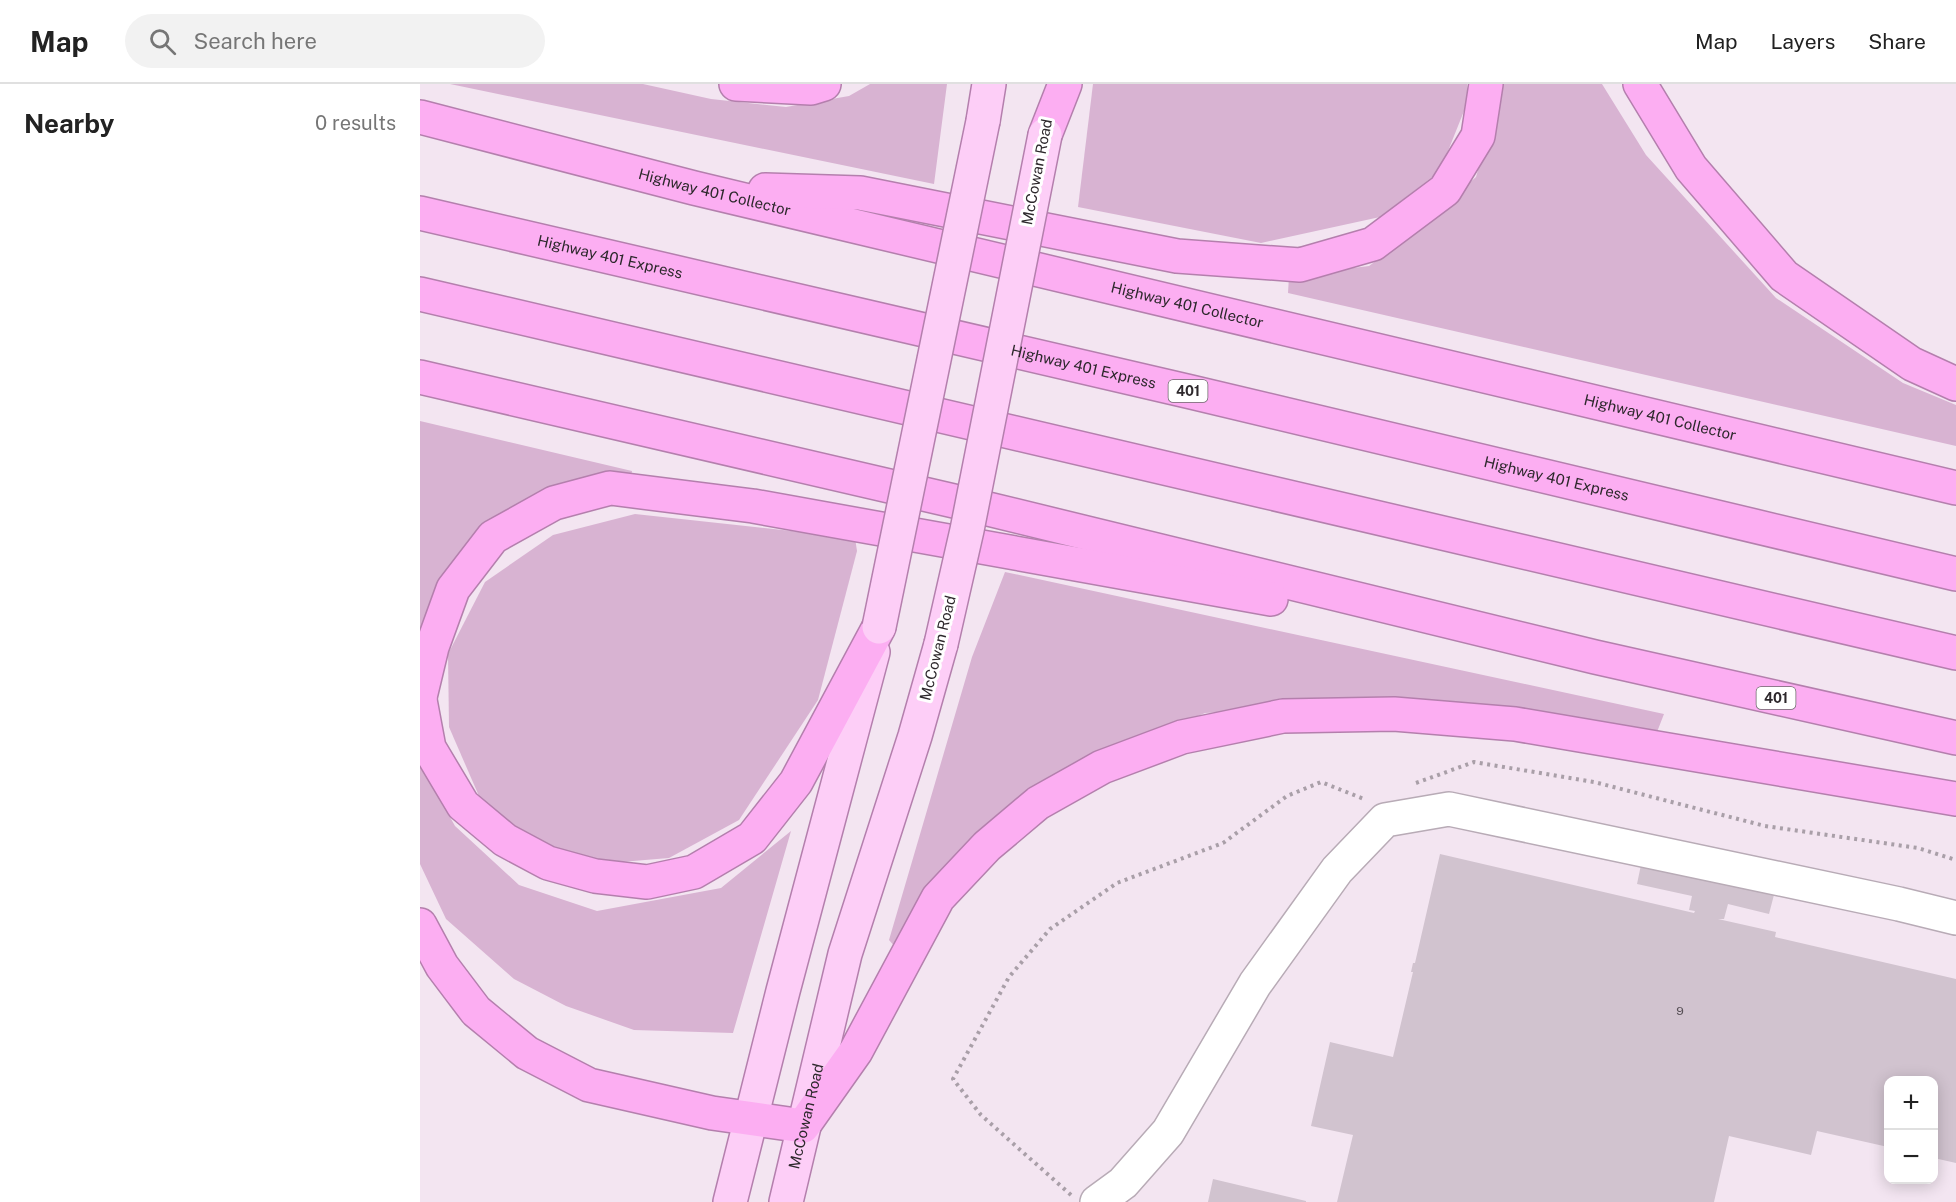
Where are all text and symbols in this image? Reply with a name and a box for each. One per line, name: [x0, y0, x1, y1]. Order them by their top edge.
search box: [125, 14, 545, 68]
text: Map: [30, 25, 89, 58]
icon: search: [146, 25, 179, 58]
text: Search here: [194, 28, 317, 54]
text: Map: [1695, 29, 1738, 54]
text: Layers: [1771, 29, 1835, 54]
text: Share: [1868, 29, 1926, 54]
text: Nearby: [24, 108, 114, 139]
text: 0 results: [315, 111, 396, 135]
street label: McCowan Road: [1018, 117, 1055, 226]
street label: Highway 401 Collector: [637, 165, 793, 219]
street label: Highway 401 Express: [536, 232, 684, 282]
street label: Highway 401 Collector: [1109, 278, 1265, 331]
street label: Highway 401 Express: [1009, 341, 1158, 392]
road number: 401: [1168, 380, 1208, 402]
street label: Highway 401 Collector: [1582, 391, 1738, 444]
street label: Highway 401 Express: [1482, 453, 1631, 504]
street label: McCowan Road: [916, 594, 959, 702]
road number: 401: [1756, 687, 1796, 709]
house number: 9: [1676, 1004, 1684, 1018]
street label: McCowan Road: [785, 1062, 827, 1171]
map controls: [1884, 1076, 1938, 1184]
button: +: [1884, 1076, 1938, 1130]
button: −: [1884, 1130, 1938, 1184]

